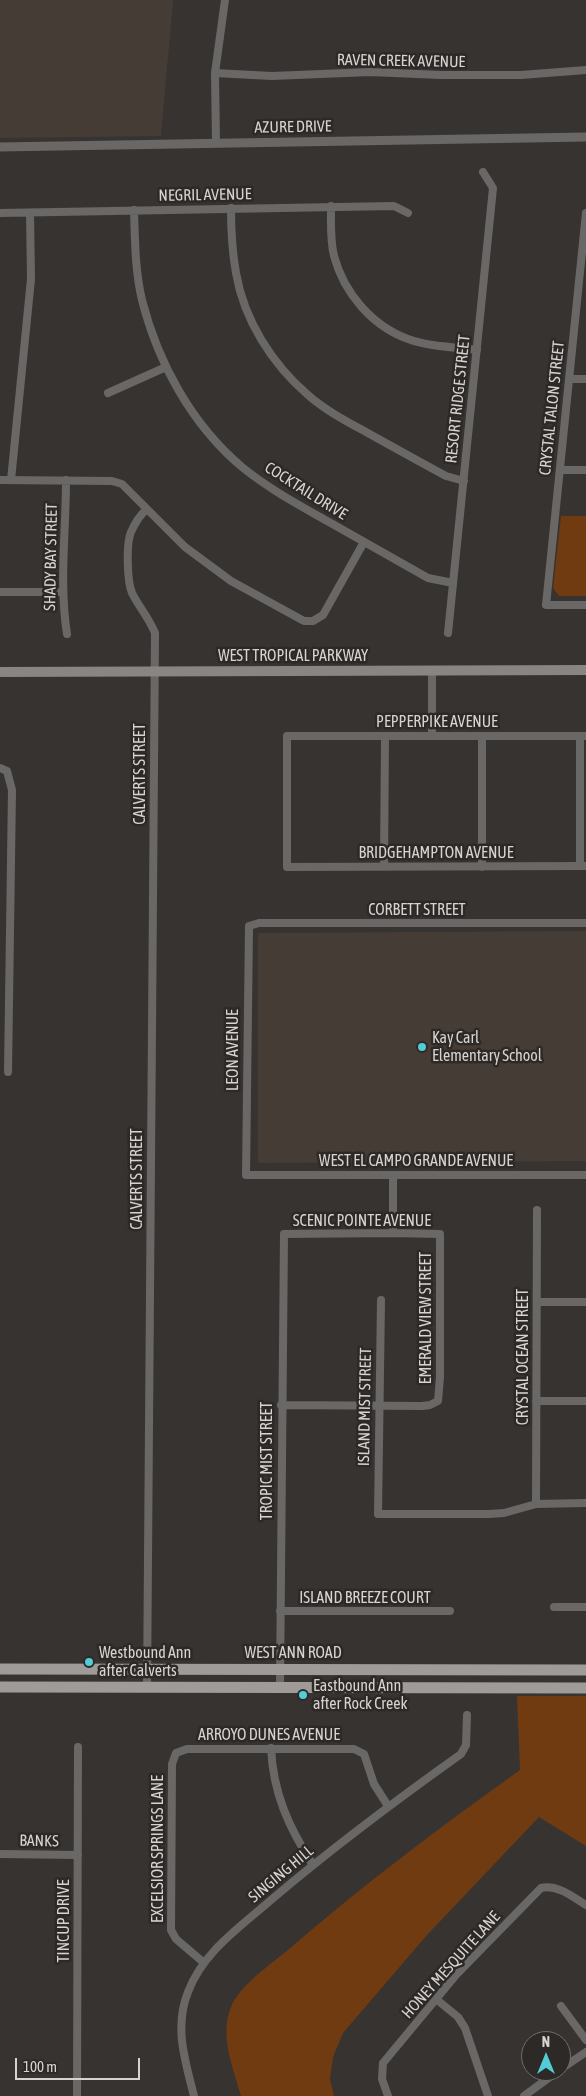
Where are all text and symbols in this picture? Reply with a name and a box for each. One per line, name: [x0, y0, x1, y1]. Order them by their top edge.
street label: RAVEN CREEK AVENUE: [337, 50, 465, 72]
street label: AZURE DRIVE: [254, 117, 332, 137]
street label: NEGRIL AVENUE: [158, 185, 252, 205]
street label: RESORT RIDGE STREET: [442, 334, 474, 464]
street label: CRYSTAL TALON STREET: [535, 340, 569, 476]
street label: COCKTAIL DRIVE: [261, 458, 351, 524]
street label: SHADY BAY STREET: [40, 503, 62, 611]
street label: WEST TROPICAL PARKWAY: [218, 646, 368, 666]
street label: PEPPERPIKE AVENUE: [376, 712, 498, 732]
street label: CALVERTS STREET: [130, 723, 150, 825]
street label: BRIDGEHAMPTON AVENUE: [358, 843, 514, 863]
street label: CORBETT STREET: [368, 900, 466, 920]
street label: LEON AVENUE: [223, 1009, 243, 1091]
place label: Kay Carl Elementary School: [432, 1028, 542, 1066]
marker: Kay Carl Elementary School: [416, 1041, 428, 1053]
street label: CALVERTS STREET: [127, 1128, 147, 1230]
street label: WEST EL CAMPO GRANDE AVENUE: [319, 1151, 513, 1171]
street label: SCENIC POINTE AVENUE: [293, 1211, 431, 1231]
street label: EMERALD VIEW STREET: [416, 1252, 436, 1384]
street label: CRYSTAL OCEAN STREET: [513, 1289, 533, 1425]
street label: ISLAND MIST STREET: [354, 1348, 376, 1466]
street label: TROPIC MIST STREET: [257, 1402, 277, 1520]
street label: ISLAND BREEZE COURT: [299, 1588, 431, 1608]
place label: Westbound Ann after Calverts: [99, 1643, 191, 1681]
street label: WEST ANN ROAD: [244, 1643, 342, 1663]
marker: Westbound Ann after Calverts: [83, 1656, 95, 1668]
place label: Eastbound Ann after Rock Creek: [313, 1676, 408, 1714]
marker: Eastbound Ann after Rock Creek: [297, 1689, 309, 1701]
street label: ARROYO DUNES AVENUE: [198, 1725, 340, 1745]
street label: EXCELSIOR SPRINGS LANE: [148, 1775, 168, 1923]
street label: BANKS: [19, 1831, 59, 1851]
street label: SINGING HILL: [245, 1841, 317, 1907]
street label: TINCUP DRIVE: [54, 1880, 74, 1962]
street label: HONEY MESQUITE LANE: [398, 1907, 504, 2023]
north arrow: [521, 2031, 571, 2081]
text: N: [542, 2034, 550, 2050]
scale bar: [18, 2048, 142, 2080]
text: 100 m: [23, 2058, 57, 2075]

